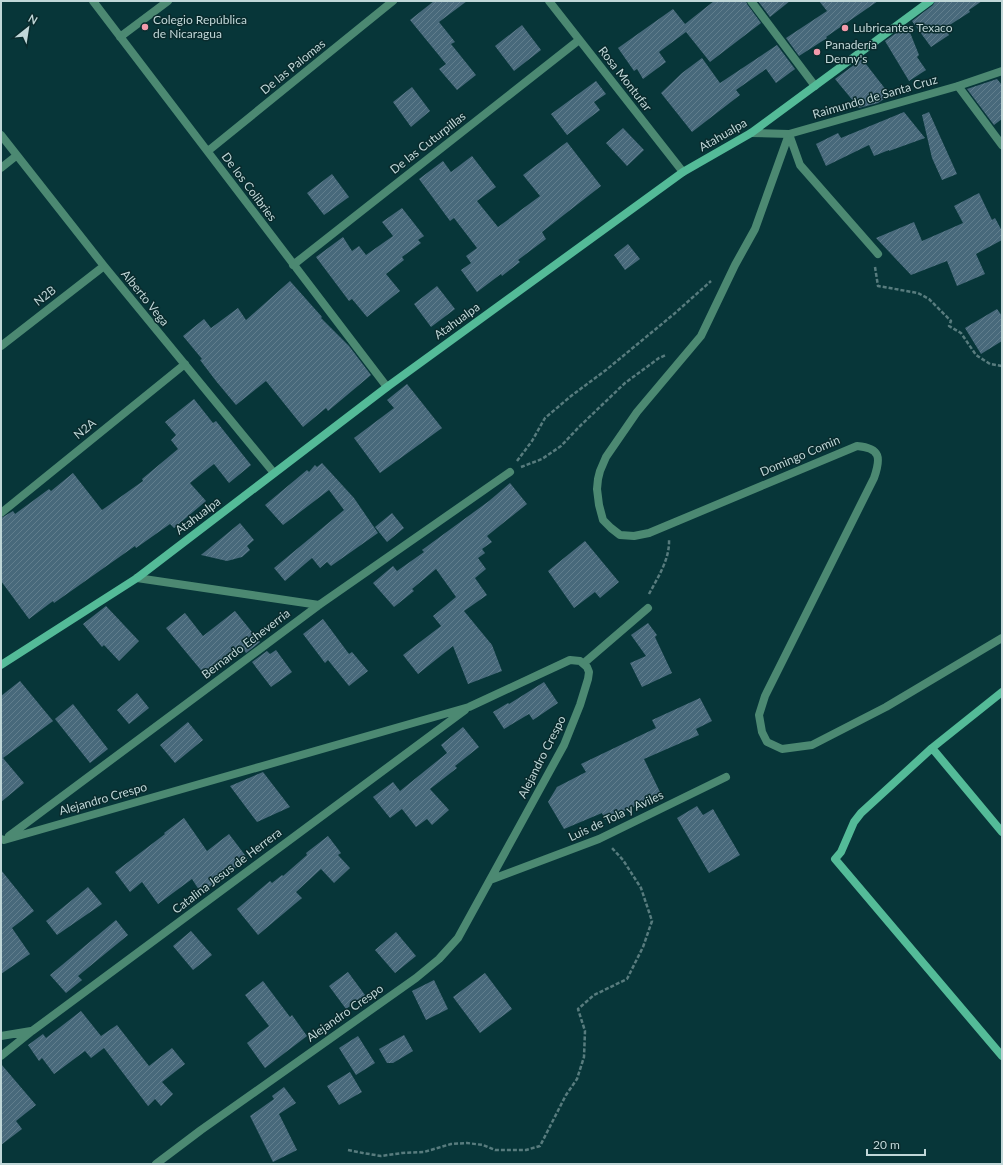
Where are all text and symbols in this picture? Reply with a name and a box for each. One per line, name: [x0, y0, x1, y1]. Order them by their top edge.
north arrow: [8, 8, 48, 48]
text: N: [26, 11, 40, 27]
place label: Colegio República de Nicaragua: [153, 12, 247, 41]
place label: Lubricantes Texaco: [853, 20, 953, 35]
marker: Colegio República de Nicaragua: [140, 22, 150, 32]
marker: Lubricantes Texaco: [840, 23, 850, 33]
street label: De las Palomas: [257, 36, 328, 97]
place label: Panadería Denny's: [825, 37, 877, 66]
street label: Rosa Montufar: [595, 43, 656, 115]
marker: Panadería Denny's: [812, 47, 822, 57]
street label: Raimundo de Santa Cruz: [811, 71, 940, 122]
street label: De las Cuturpillas: [387, 108, 469, 177]
street label: Atahualpa: [696, 115, 749, 154]
street label: De los Colibries: [219, 149, 280, 224]
street label: Alberto Vega: [118, 267, 173, 329]
street label: N2B: [31, 282, 59, 309]
street label: Atahualpa: [431, 299, 483, 342]
street label: N2A: [71, 415, 100, 442]
street label: Domingo Comin: [758, 432, 842, 479]
street label: Atahualpa: [172, 494, 223, 538]
street label: Bernardo Echeverria: [198, 605, 293, 682]
street label: Alejandro Crespo: [514, 713, 569, 801]
street label: Alejandro Crespo: [57, 779, 149, 818]
street label: Luis de Tola y Aviles: [566, 787, 666, 844]
street label: Catalina Jesus de Herrera: [169, 825, 284, 917]
street label: Alejandro Crespo: [303, 980, 386, 1045]
scale bar: [867, 1131, 925, 1157]
text: 20 m: [873, 1137, 900, 1152]

